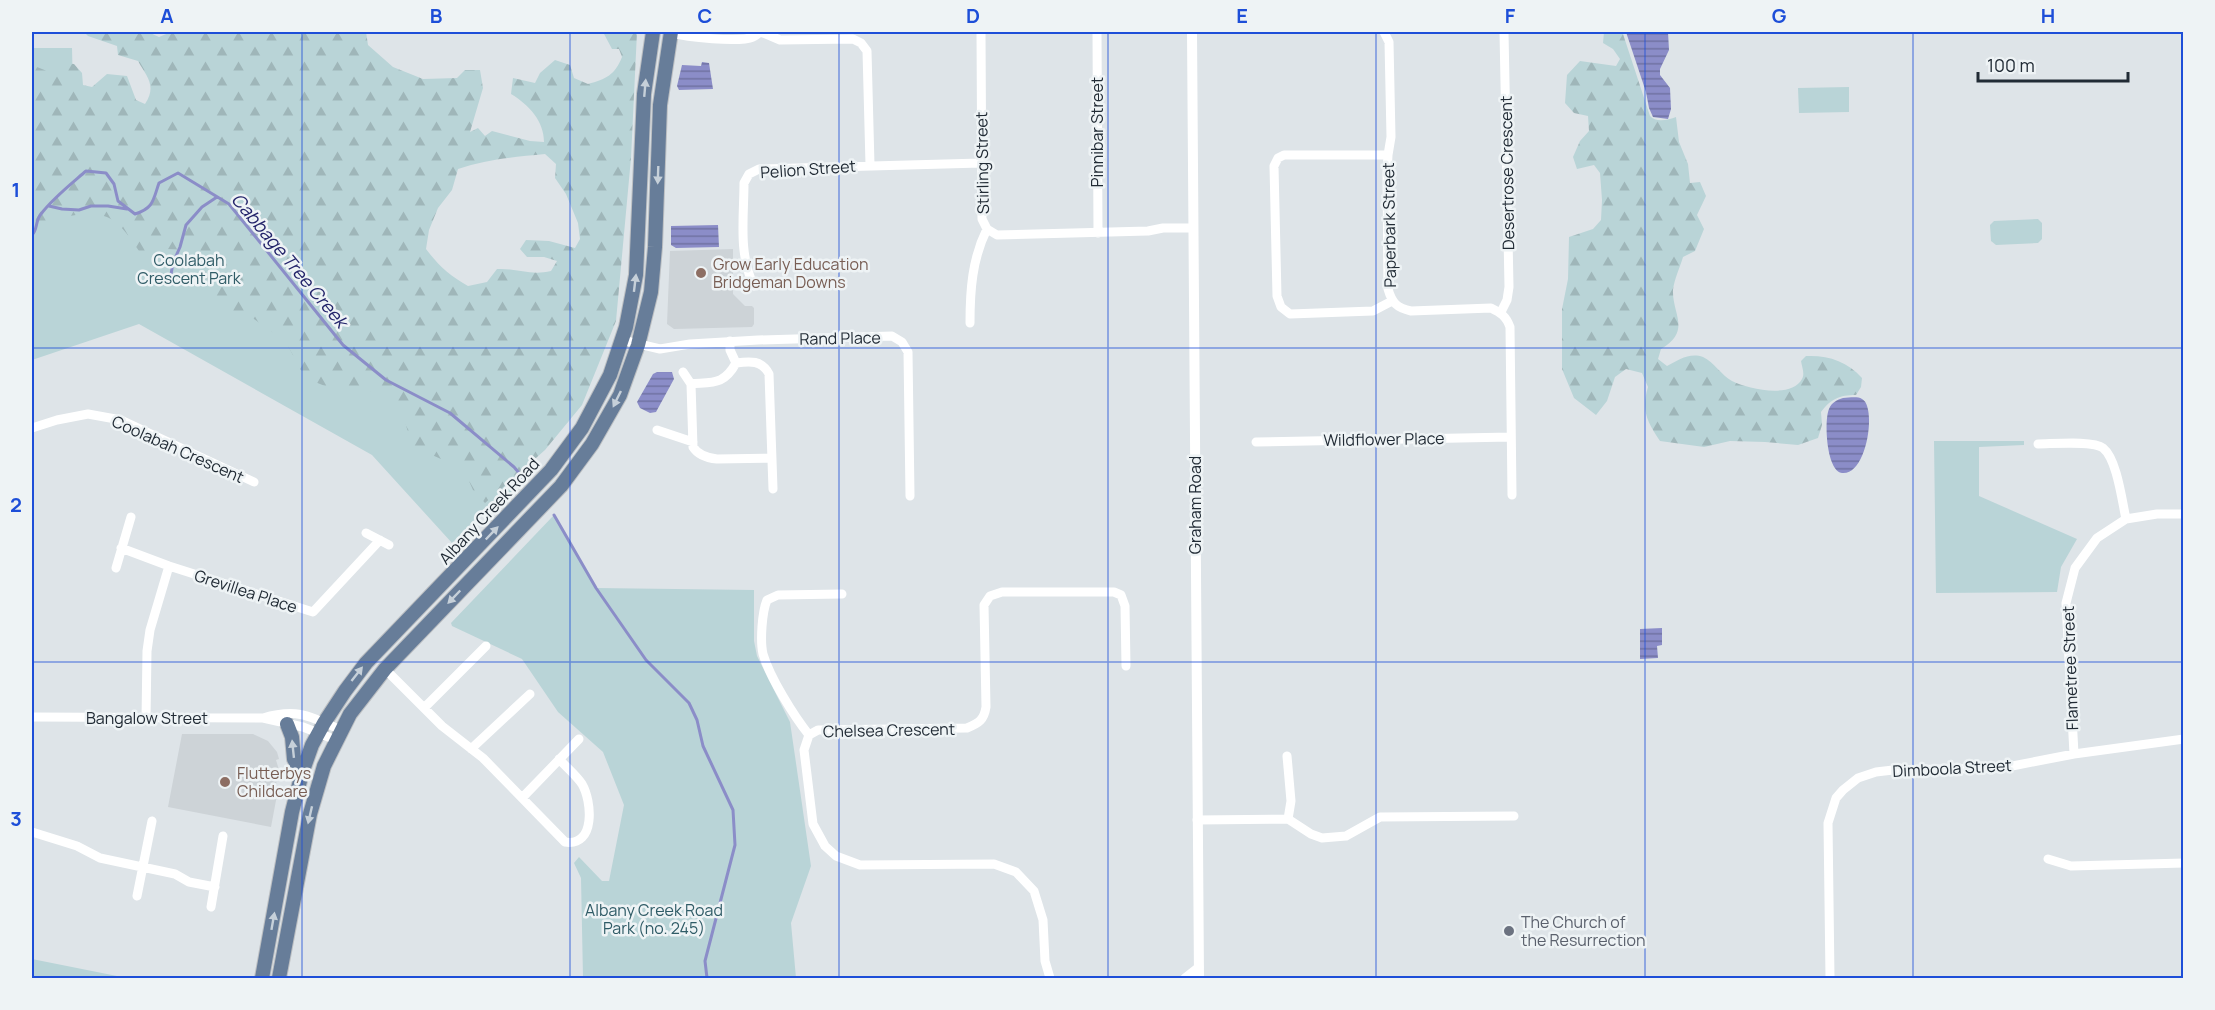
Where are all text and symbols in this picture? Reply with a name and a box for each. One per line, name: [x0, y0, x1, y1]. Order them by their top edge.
text: A: [160, 2, 174, 29]
text: B: [430, 2, 443, 29]
text: C: [698, 2, 712, 29]
text: D: [966, 2, 980, 29]
text: E: [1236, 2, 1248, 29]
text: F: [1505, 2, 1516, 29]
text: G: [1772, 2, 1787, 29]
text: H: [2041, 2, 2055, 29]
scale bar: [1978, 45, 2128, 83]
text: 100 m: [1987, 53, 2035, 77]
street label: Pinnibar Street: [1086, 77, 1108, 187]
one-way arrow: [640, 78, 650, 97]
street label: Desertrose Crescent: [1495, 96, 1519, 250]
street label: Stirling Street: [970, 112, 994, 214]
street label: Pelion Street: [760, 155, 856, 183]
street label: Paperbark Street: [1377, 162, 1401, 288]
one-way arrow: [653, 165, 662, 184]
text: 1: [12, 176, 20, 203]
water label: Cabbage Tree Creek: [227, 188, 355, 335]
park label: Coolabah Crescent Park: [137, 249, 242, 289]
place label: Grow Early Education Bridgeman Downs: [713, 253, 869, 293]
marker: Grow Early Education Bridgeman Downs: [694, 266, 708, 280]
one-way arrow: [630, 273, 639, 292]
street label: Rand Place: [799, 326, 881, 350]
one-way arrow: [613, 390, 623, 408]
street label: Coolabah Crescent: [108, 410, 248, 488]
street label: Wildflower Place: [1323, 427, 1445, 451]
street label: Albany Creek Road: [434, 453, 544, 569]
street label: Graham Road: [1184, 456, 1206, 554]
text: 2: [10, 491, 22, 518]
one-way arrow: [484, 527, 498, 541]
street label: Grevillea Place: [192, 564, 300, 618]
one-way arrow: [447, 589, 461, 603]
street label: Flametree Street: [2057, 605, 2083, 731]
one-way arrow: [350, 667, 362, 682]
street label: Bangalow Street: [86, 707, 208, 729]
street label: Chelsea Crescent: [823, 718, 955, 742]
one-way arrow: [288, 740, 298, 759]
street label: Dimboola Street: [1892, 754, 2012, 782]
place label: Flutterbys Childcare: [237, 762, 311, 802]
marker: Flutterbys Childcare: [218, 775, 232, 789]
text: 3: [10, 805, 22, 832]
one-way arrow: [305, 806, 315, 824]
park label: Albany Creek Road Park (no. 245): [585, 899, 723, 939]
one-way arrow: [269, 911, 278, 930]
place label: The Church of the Resurrection: [1521, 911, 1646, 951]
marker: The Church of the Resurrection: [1502, 924, 1516, 938]

